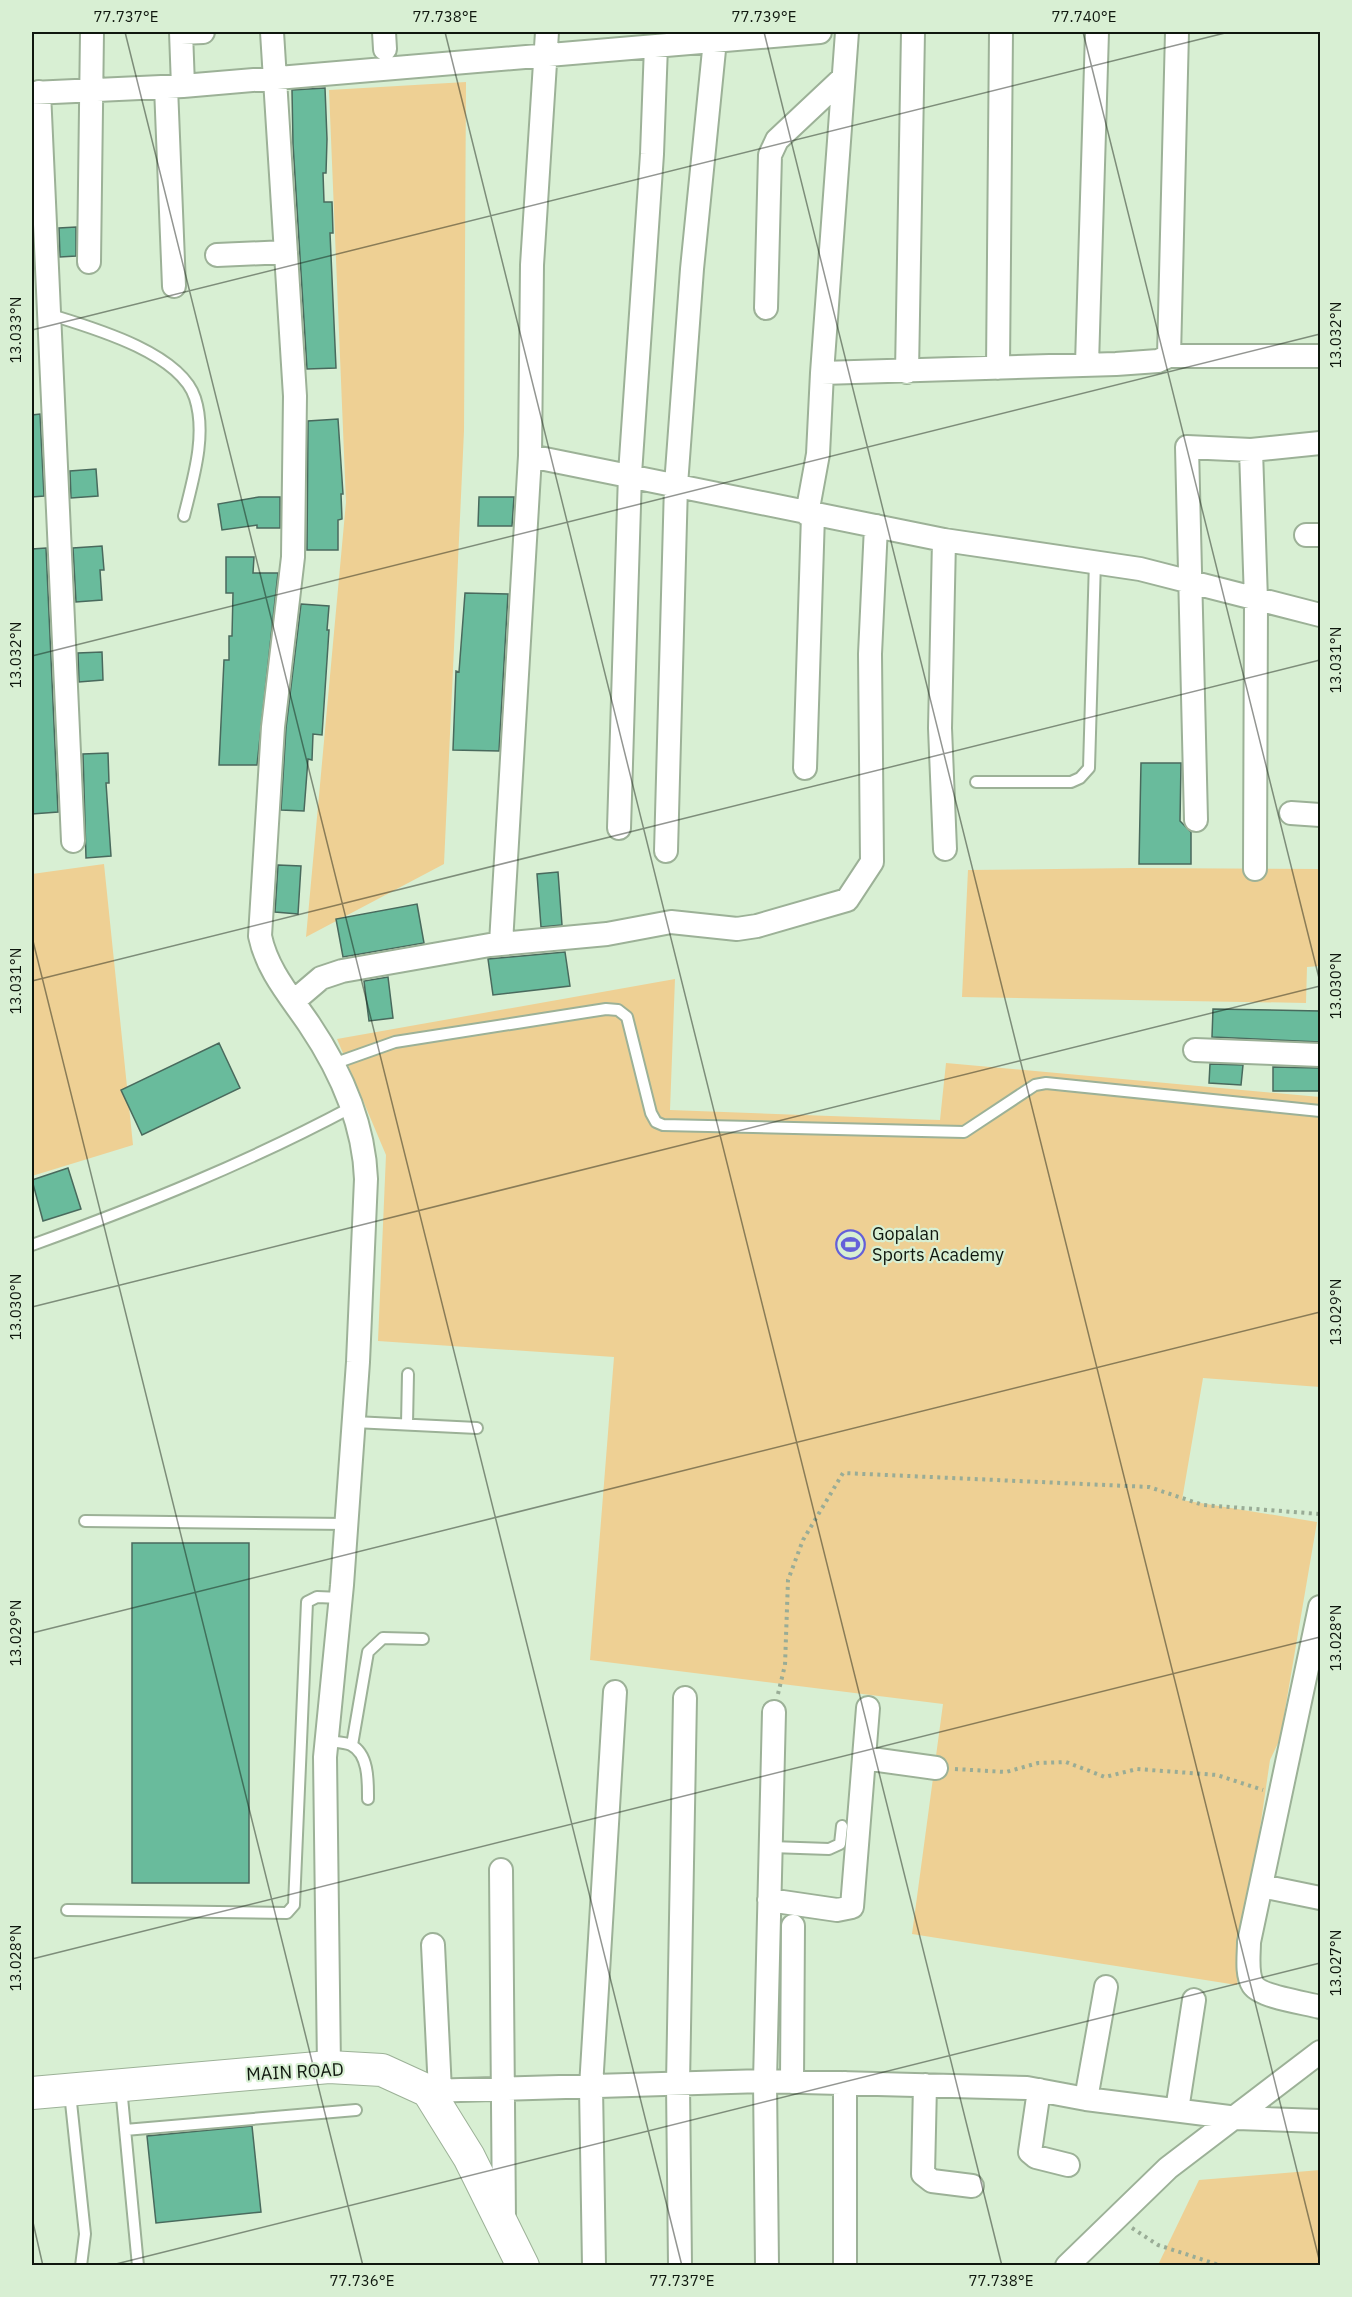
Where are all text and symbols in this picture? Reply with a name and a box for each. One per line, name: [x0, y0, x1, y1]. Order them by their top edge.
text: 77.737°E: [94, 7, 158, 26]
text: 77.738°E: [413, 7, 477, 26]
text: 77.739°E: [732, 7, 796, 26]
text: 77.740°E: [1052, 7, 1116, 26]
text: 13.033°N: [6, 297, 25, 363]
text: 13.032°N: [1326, 302, 1345, 368]
text: 13.032°N: [6, 622, 25, 688]
text: 13.031°N: [1326, 627, 1345, 693]
text: 13.031°N: [6, 948, 25, 1014]
text: 13.030°N: [1326, 953, 1345, 1019]
place label: Gopalan Sports Academy: [872, 1222, 1004, 1266]
sports icon: Gopalan Sports Academy: [835, 1228, 867, 1260]
text: 13.030°N: [6, 1274, 25, 1340]
text: 13.029°N: [1326, 1279, 1345, 1345]
text: 13.029°N: [6, 1600, 25, 1666]
text: 13.028°N: [1326, 1605, 1345, 1671]
text: 13.028°N: [6, 1925, 25, 1991]
text: 13.027°N: [1326, 1930, 1345, 1996]
street label: MAIN ROAD: [246, 2057, 344, 2086]
text: 77.736°E: [330, 2271, 394, 2290]
text: 77.737°E: [650, 2271, 714, 2290]
text: 77.738°E: [969, 2271, 1033, 2290]

